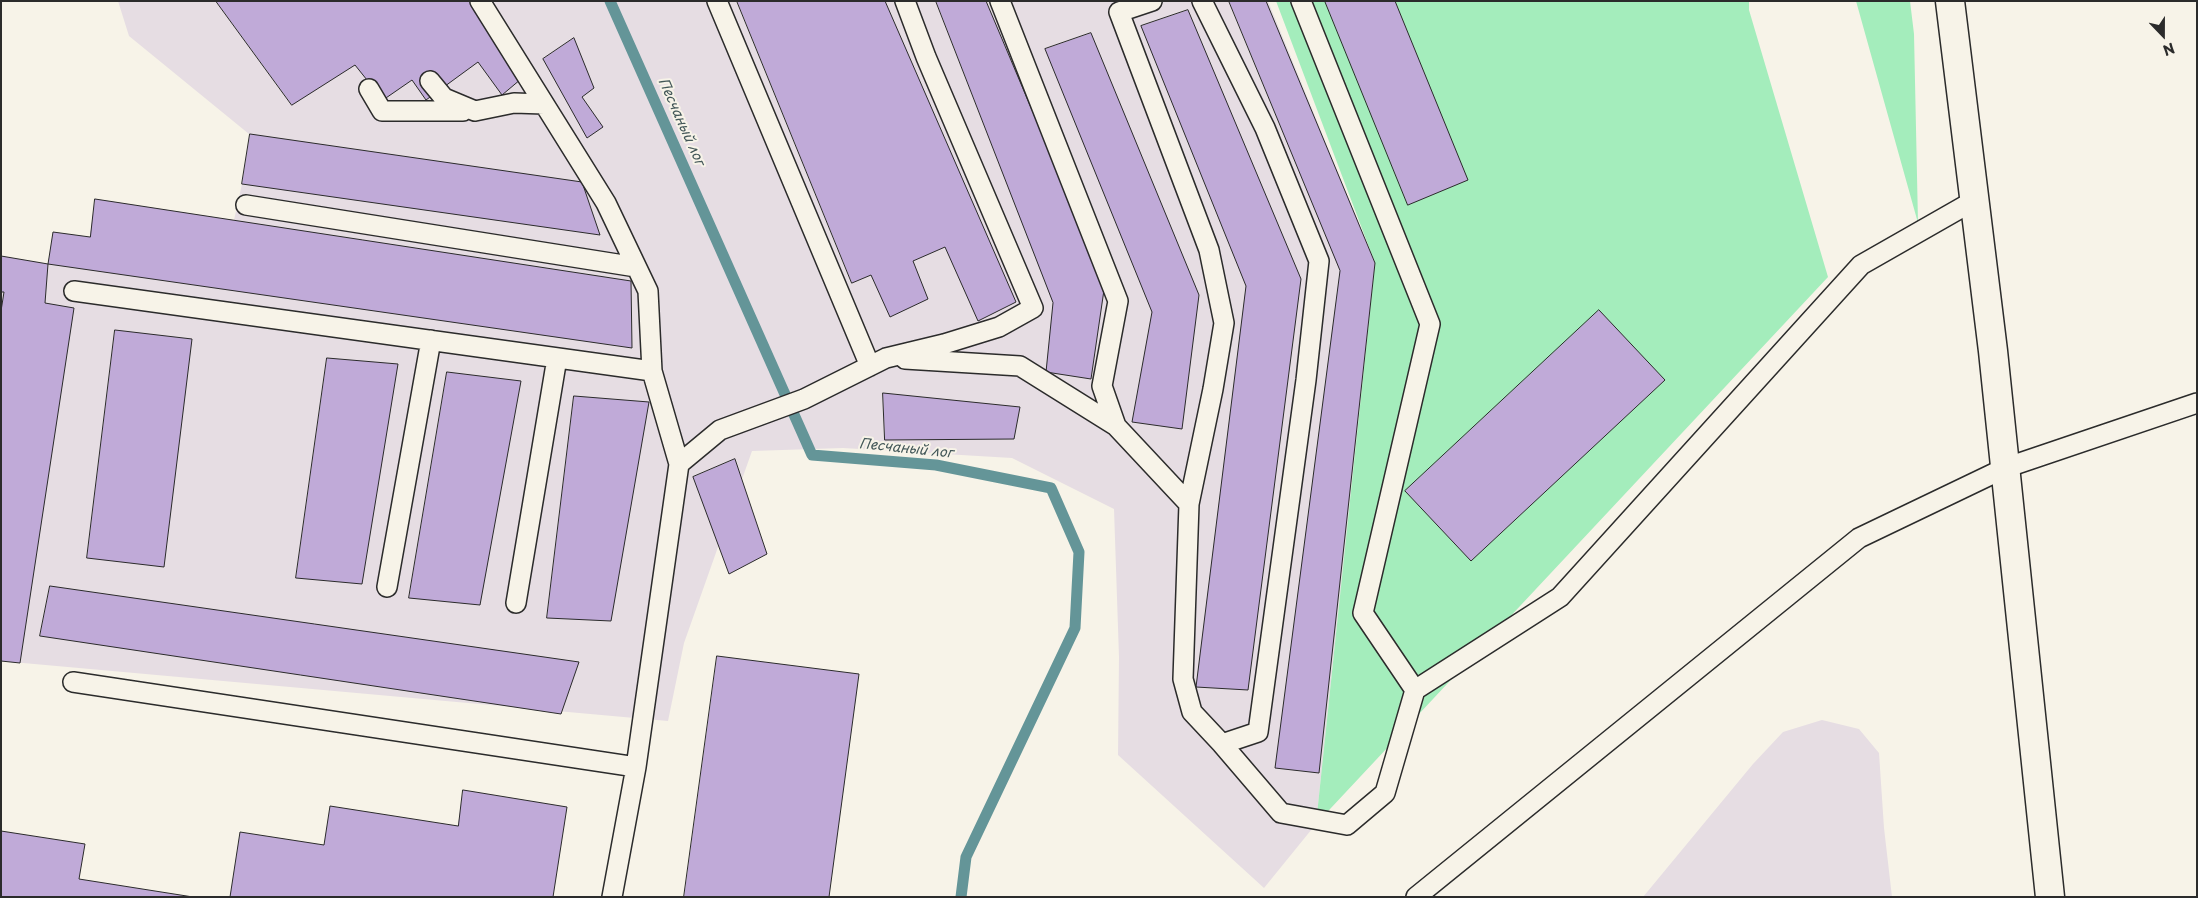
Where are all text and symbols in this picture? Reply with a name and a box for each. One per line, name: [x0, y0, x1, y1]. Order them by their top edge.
north arrow: [2138, 10, 2188, 60]
text: N: [2160, 38, 2178, 61]
water label: Песчаный лог: [654, 76, 708, 168]
water label: Песчаный лог: [858, 436, 954, 462]

